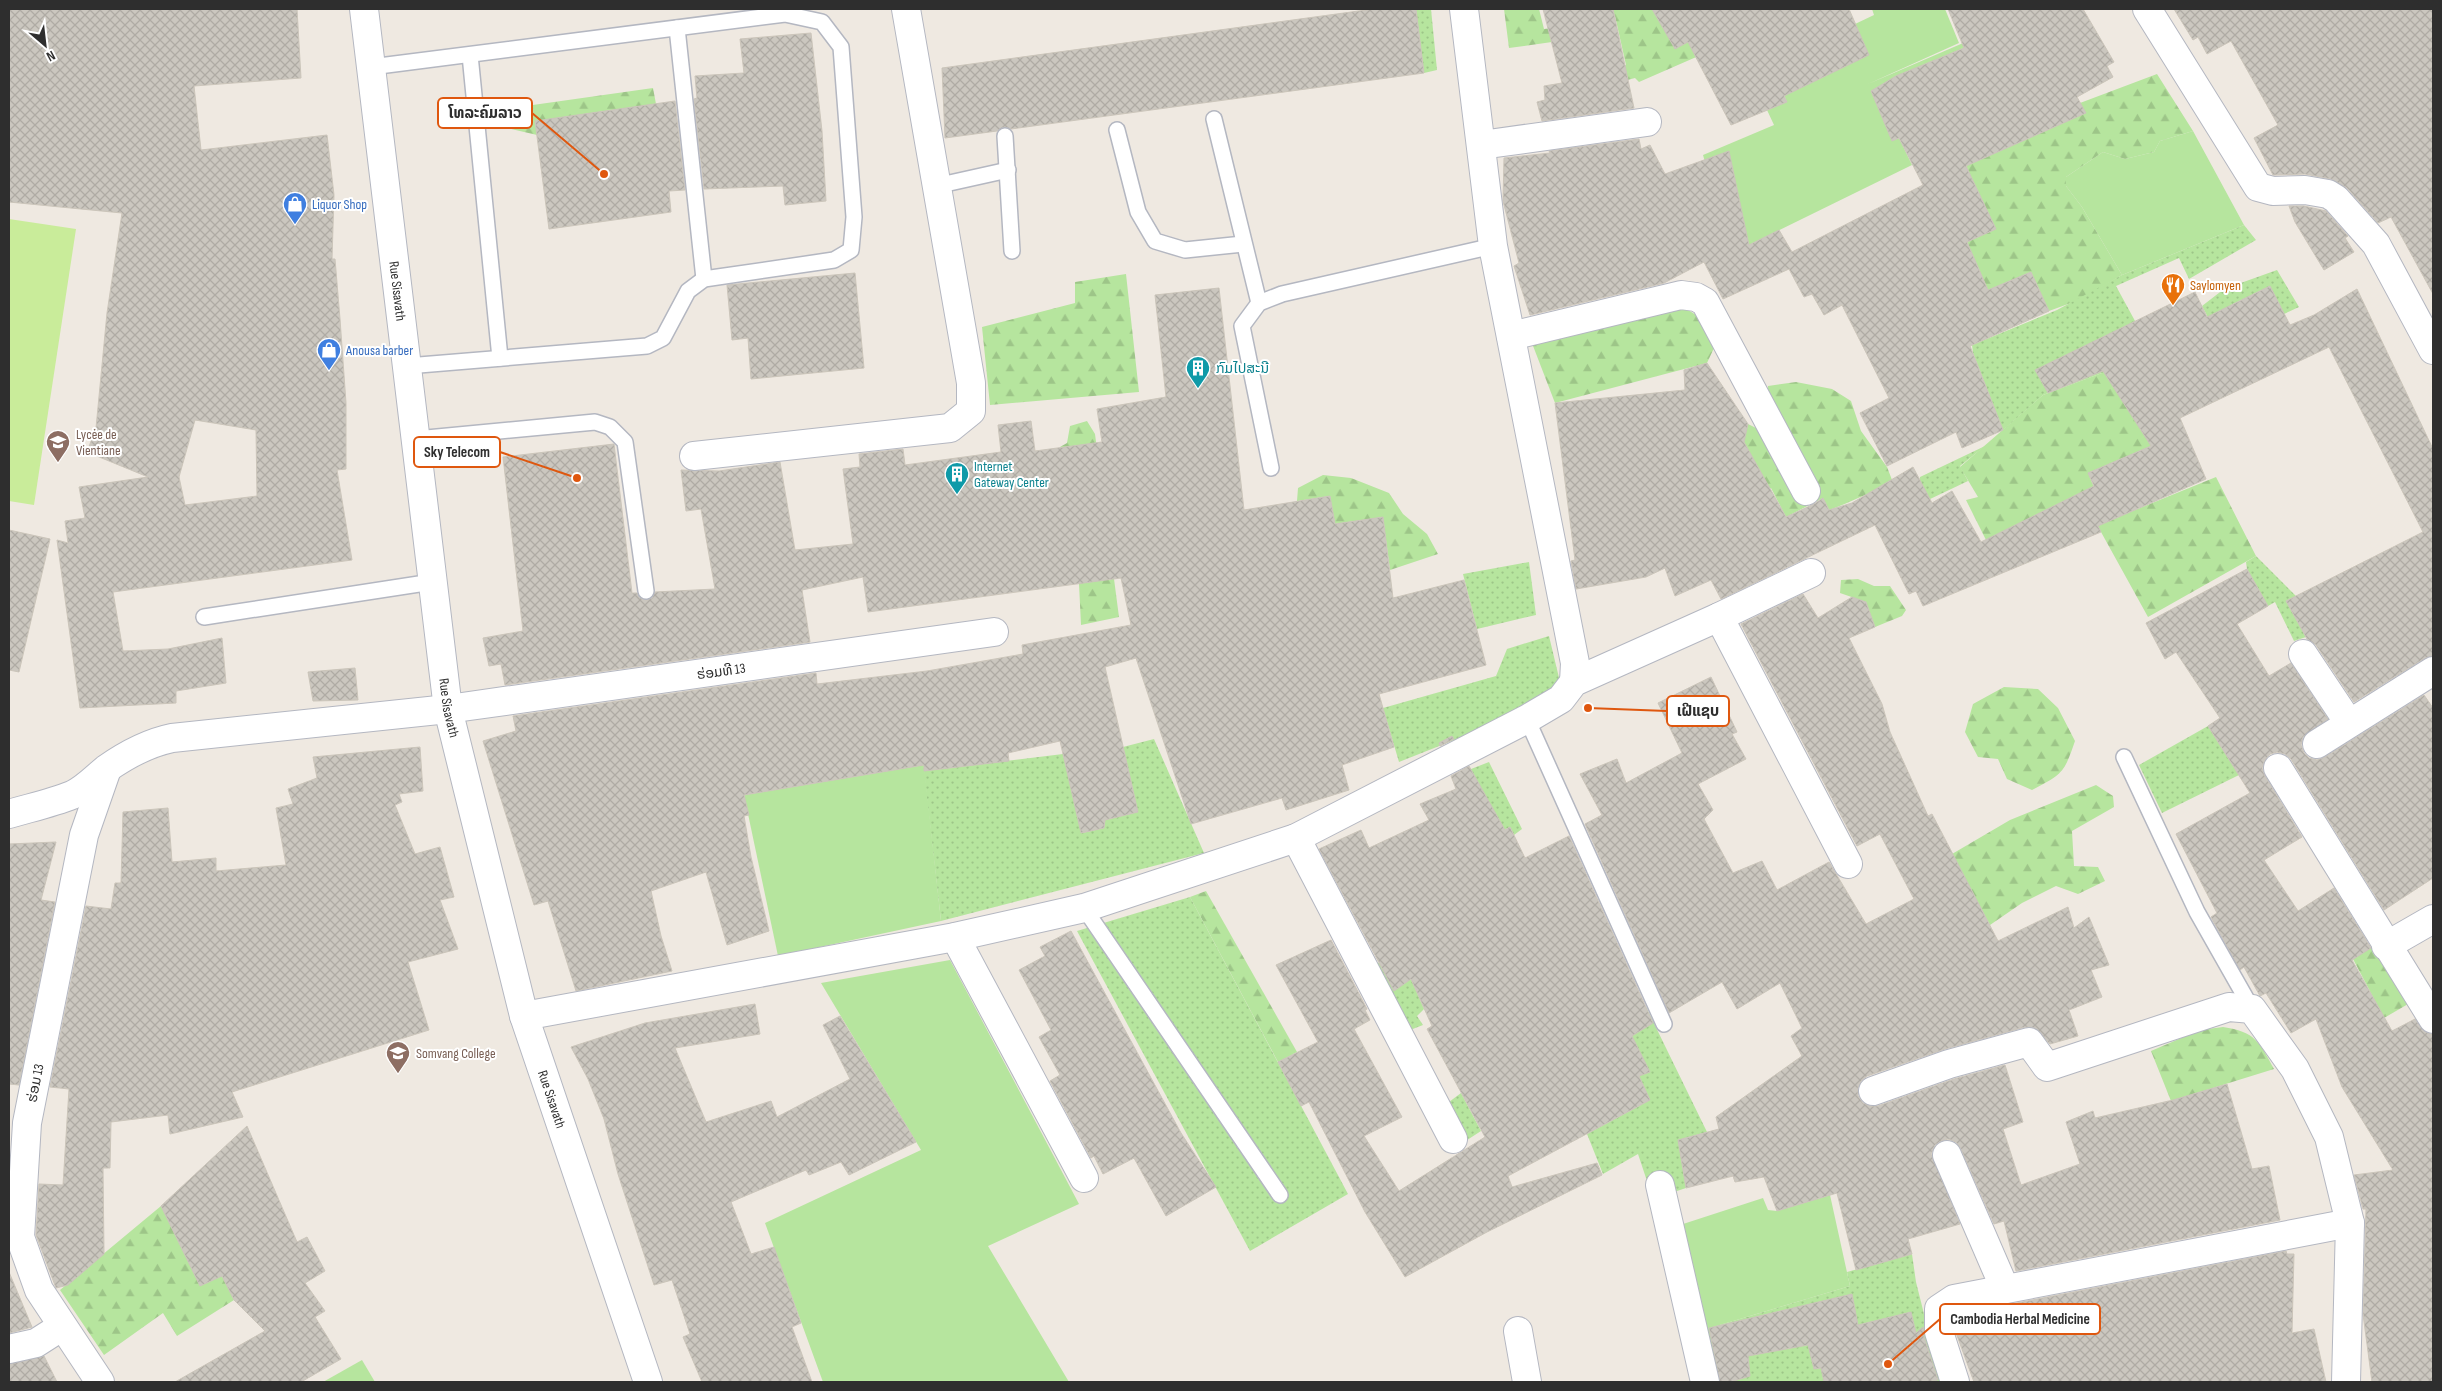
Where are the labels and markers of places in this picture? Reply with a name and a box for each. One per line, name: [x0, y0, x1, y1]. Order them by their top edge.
callout: ໂທລະຄົມລາວ: [438, 98, 532, 128]
shop icon: Liquor Shop: [282, 191, 308, 225]
place label: Liquor Shop: [312, 196, 367, 213]
restaurant icon: Saylomyen: [2160, 272, 2186, 306]
place label: Saylomyen: [2190, 277, 2241, 294]
shop icon: Anousa barber: [316, 337, 342, 371]
place label: Anousa barber: [345, 342, 413, 359]
building icon: ກົມໄປສະນີ: [1185, 355, 1211, 389]
place label: ກົມໄປສະນີ: [1216, 360, 1269, 377]
place label: Lycėe de Vientiane: [76, 426, 121, 459]
school or university icon: Lycėe de Vientiane: [45, 429, 71, 463]
callout: Sky Telecom: [414, 437, 500, 467]
place label: Internet Gateway Center: [974, 458, 1049, 491]
building icon: Internet Gateway Center: [944, 461, 970, 495]
callout: ເຝີແຊບ: [1667, 696, 1729, 726]
school or university icon: Somvang College: [385, 1040, 411, 1074]
place label: Somvang College: [416, 1045, 496, 1062]
callout: Cambodia Herbal Medicine: [1940, 1304, 2100, 1334]

